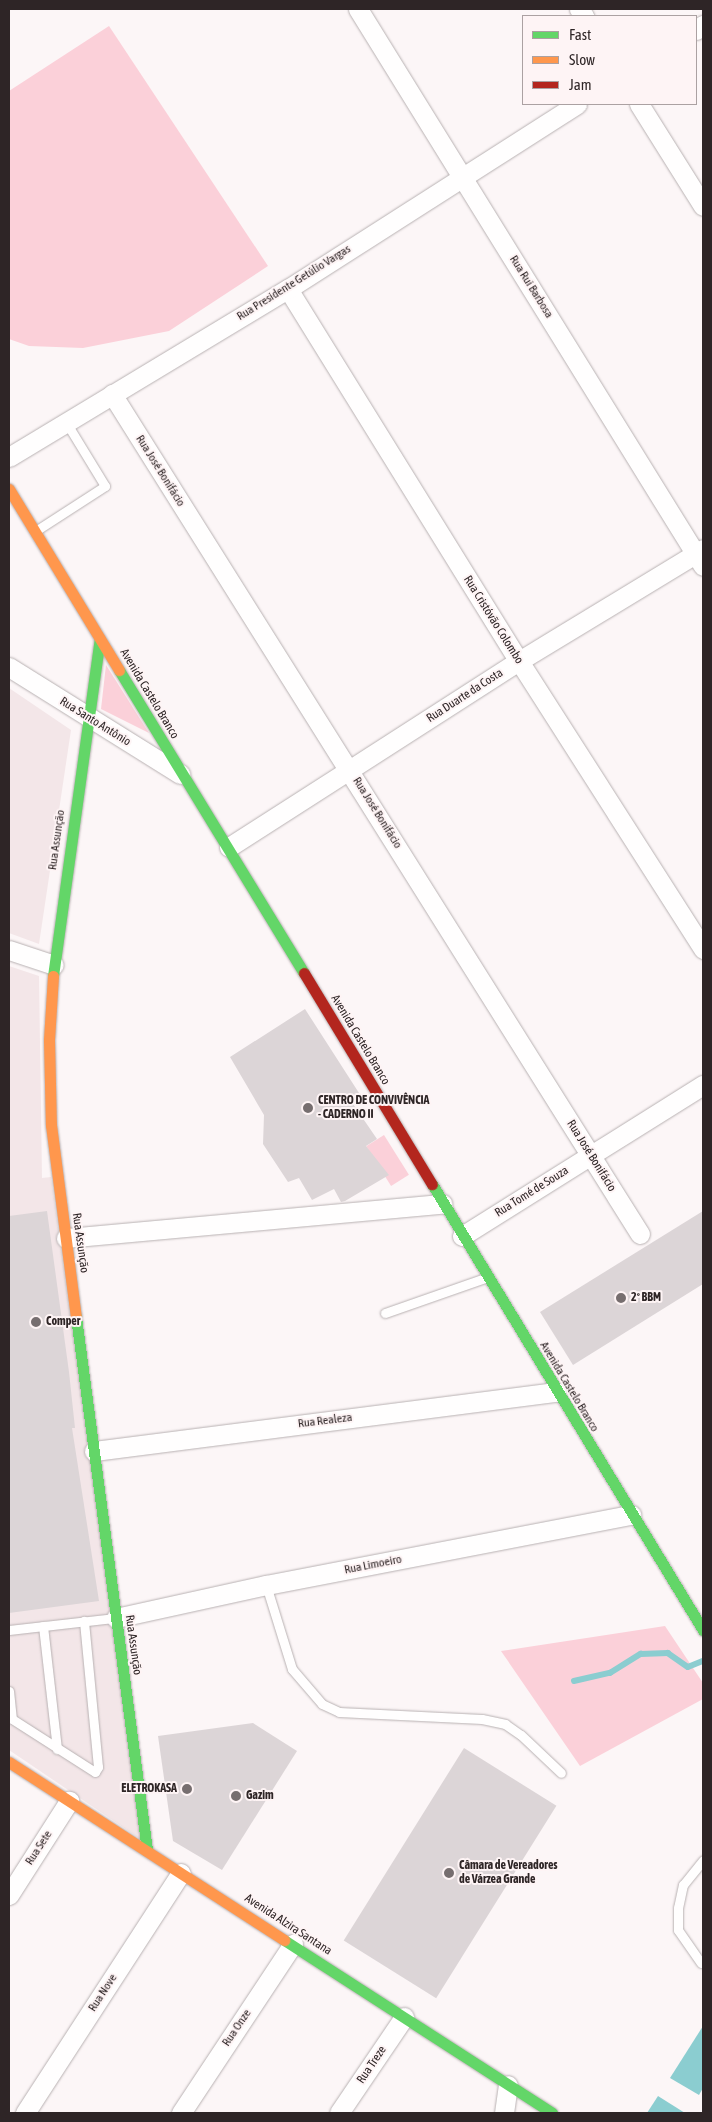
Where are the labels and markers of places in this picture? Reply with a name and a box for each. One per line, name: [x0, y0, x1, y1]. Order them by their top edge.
place label: CENTRO DE CONVIVÊNCIA - CADERNO II: [318, 1094, 429, 1122]
marker: CENTRO DE CONVIVÊNCIA - CADERNO II: [302, 1102, 314, 1114]
place label: 2º BBM: [631, 1291, 661, 1305]
marker: 2º BBM: [615, 1292, 627, 1304]
place label: Comper: [46, 1315, 80, 1329]
marker: Comper: [30, 1316, 42, 1328]
place label: ELETROKASA: [121, 1782, 177, 1796]
marker: ELETROKASA: [181, 1783, 193, 1795]
place label: Gazim: [246, 1789, 274, 1803]
marker: Gazim: [230, 1790, 242, 1802]
place label: Câmara de Vereadores de Várzea Grande: [459, 1859, 558, 1887]
marker: Câmara de Vereadores de Várzea Grande: [443, 1867, 455, 1879]

